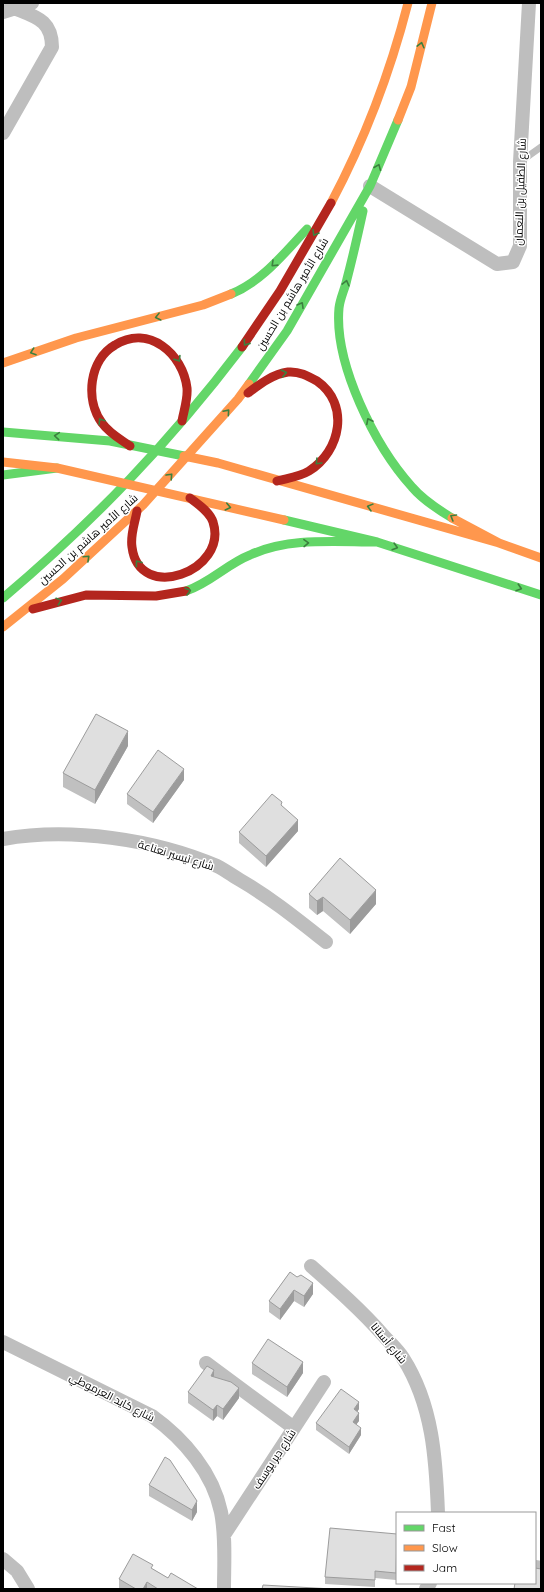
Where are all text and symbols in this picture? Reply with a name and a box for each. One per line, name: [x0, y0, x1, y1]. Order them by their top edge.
one-way arrow: [417, 42, 425, 48]
street label: شارع الطفيل بن النعمان: [511, 138, 530, 246]
one-way arrow: [373, 163, 381, 170]
one-way arrow: [313, 229, 320, 236]
street label: شارع الأمير هاشم بن الحسين: [253, 235, 332, 353]
one-way arrow: [271, 259, 279, 267]
one-way arrow: [341, 280, 349, 286]
one-way arrow: [297, 302, 304, 309]
one-way arrow: [154, 312, 161, 321]
one-way arrow: [244, 338, 251, 345]
one-way arrow: [29, 348, 36, 356]
one-way arrow: [173, 355, 181, 362]
one-way arrow: [281, 370, 288, 378]
one-way arrow: [223, 409, 230, 416]
one-way arrow: [98, 418, 106, 425]
one-way arrow: [366, 418, 373, 425]
one-way arrow: [54, 432, 60, 441]
one-way arrow: [315, 457, 323, 465]
one-way arrow: [165, 473, 172, 481]
street label: شارع الأمير هاشم بن الحسين: [35, 491, 141, 588]
one-way arrow: [225, 502, 231, 510]
one-way arrow: [366, 503, 373, 512]
one-way arrow: [450, 515, 457, 522]
one-way arrow: [303, 539, 309, 547]
one-way arrow: [392, 542, 399, 551]
one-way arrow: [82, 555, 89, 562]
one-way arrow: [136, 561, 143, 568]
one-way arrow: [515, 583, 522, 591]
one-way arrow: [184, 587, 191, 596]
one-way arrow: [55, 597, 62, 606]
street label: شارع تيسير نعناعة: [136, 837, 216, 874]
street label: شارع أستانا: [367, 1320, 410, 1367]
street label: شارع كايد العرموطي: [66, 1369, 157, 1426]
street label: شارع دير يوسف: [249, 1426, 299, 1492]
legend: [396, 1512, 536, 1584]
text: Fast: [432, 1520, 456, 1535]
text: Slow: [432, 1540, 458, 1555]
text: Jam: [432, 1560, 457, 1575]

